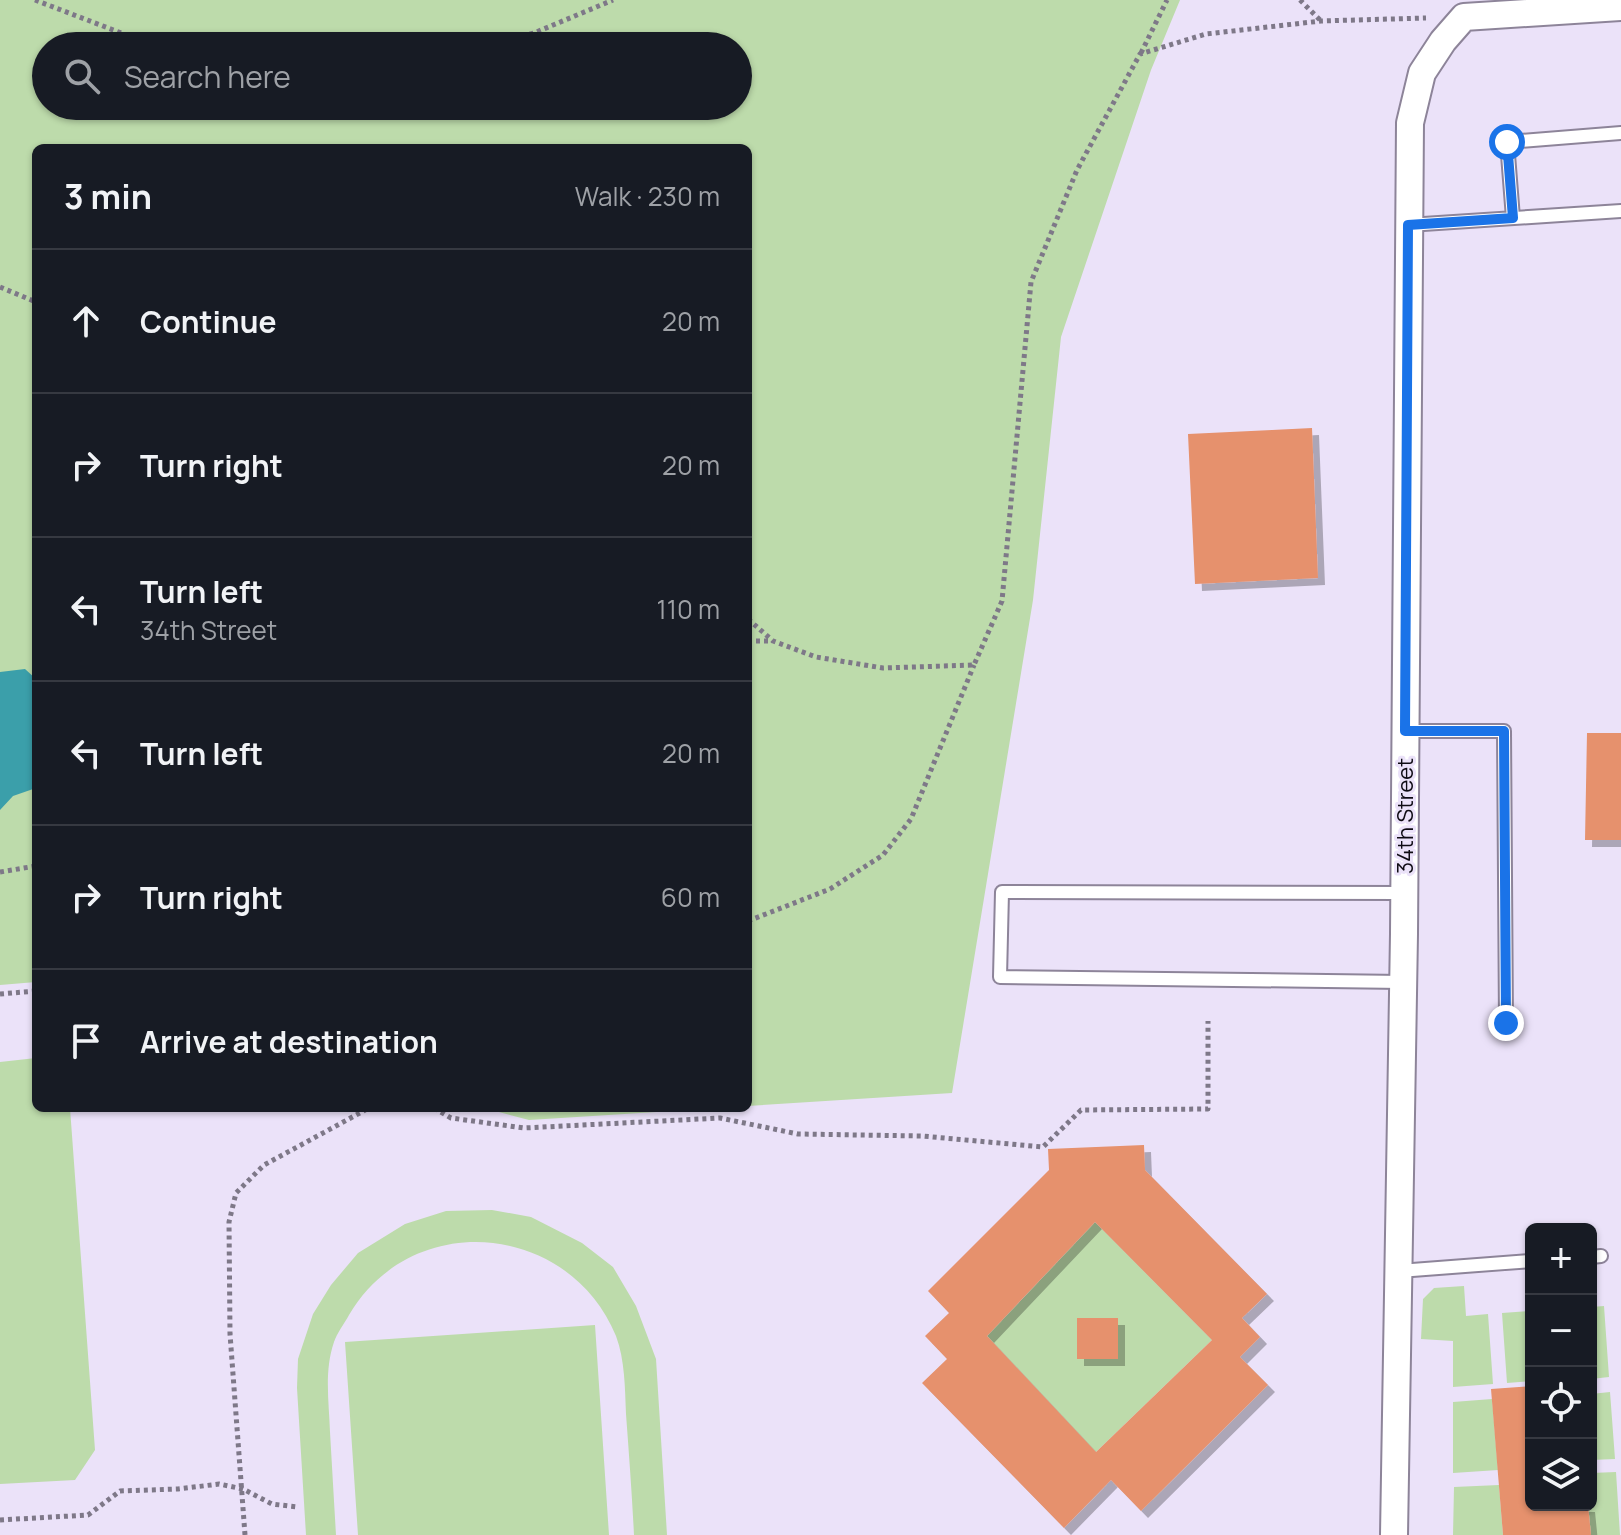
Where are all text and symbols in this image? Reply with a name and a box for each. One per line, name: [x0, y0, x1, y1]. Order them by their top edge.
search box: [32, 32, 752, 120]
icon: search: [60, 54, 104, 98]
text: Search here: [124, 56, 291, 97]
route start: [1489, 124, 1525, 160]
text: 3 min: [64, 173, 152, 219]
text: Walk · 230 m: [575, 178, 720, 214]
icon: ahead: [64, 299, 108, 343]
text: Continue: [140, 301, 276, 342]
text: 20 m: [662, 303, 720, 339]
icon: right: [64, 443, 108, 487]
text: Turn right: [140, 445, 283, 486]
text: 20 m: [662, 447, 720, 483]
text: Turn left: [140, 571, 263, 612]
icon: left: [64, 587, 108, 631]
text: 110 m: [657, 591, 720, 627]
text: 34th Street: [140, 612, 277, 648]
icon: left: [64, 731, 108, 775]
text: Turn left: [140, 733, 263, 774]
text: 20 m: [662, 735, 720, 771]
street label: 34th Street: [1390, 758, 1420, 874]
icon: right: [64, 875, 108, 919]
text: Turn right: [140, 877, 283, 918]
text: 60 m: [661, 879, 720, 915]
route end: [1488, 1005, 1524, 1041]
icon: arrive: [64, 1019, 108, 1063]
text: Arrive at destination: [140, 1021, 438, 1062]
map controls: [1525, 1223, 1597, 1511]
button: +: [1525, 1223, 1597, 1295]
button: −: [1525, 1295, 1597, 1367]
button: locate: [1525, 1367, 1597, 1439]
button: layers: [1525, 1439, 1597, 1511]

